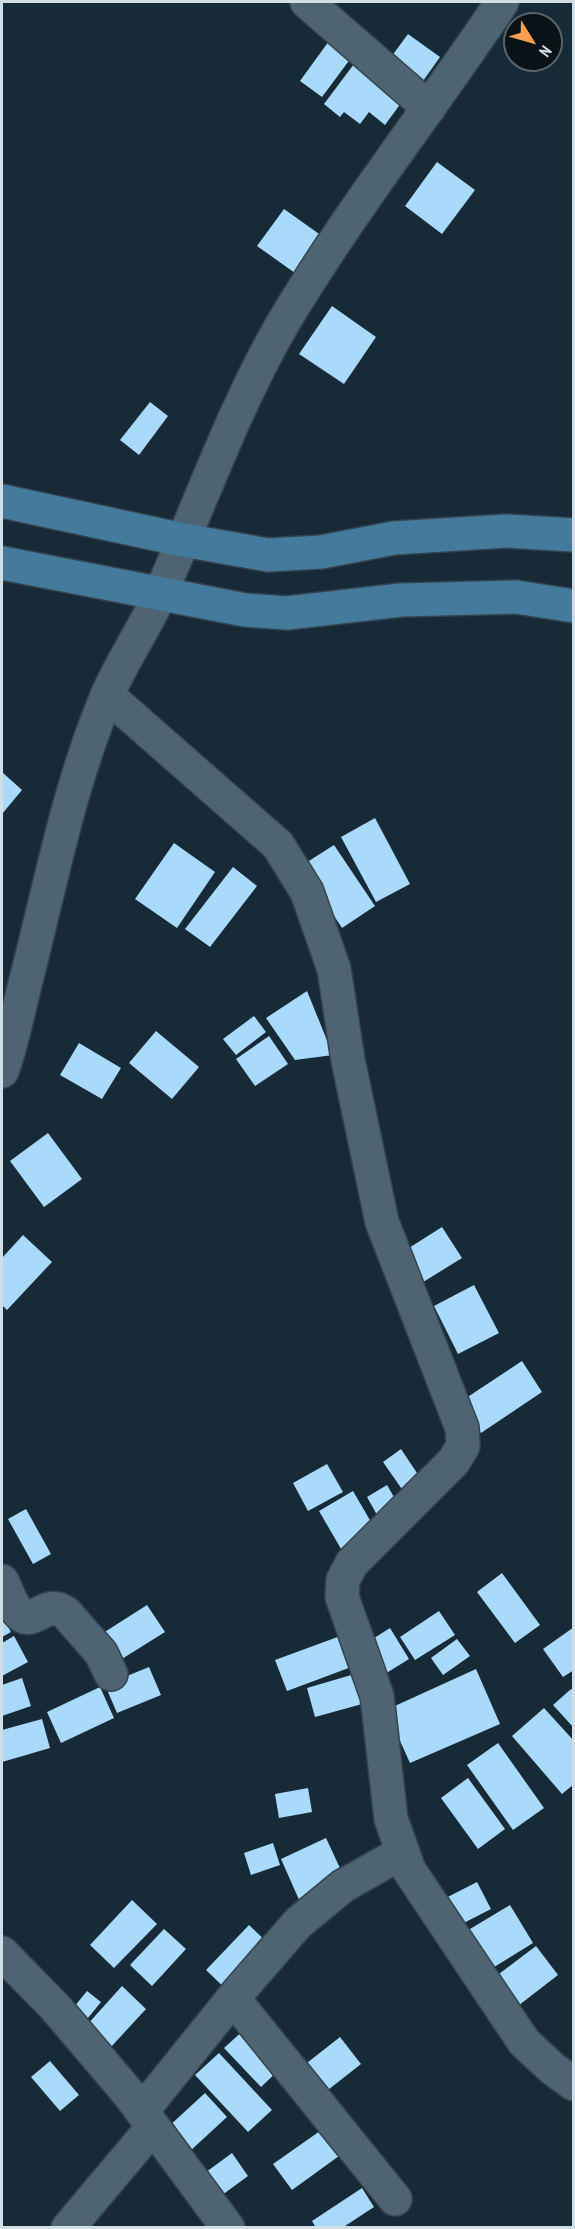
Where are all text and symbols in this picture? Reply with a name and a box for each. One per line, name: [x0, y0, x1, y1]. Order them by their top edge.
north arrow: [503, 12, 563, 72]
text: N: [535, 42, 556, 61]

